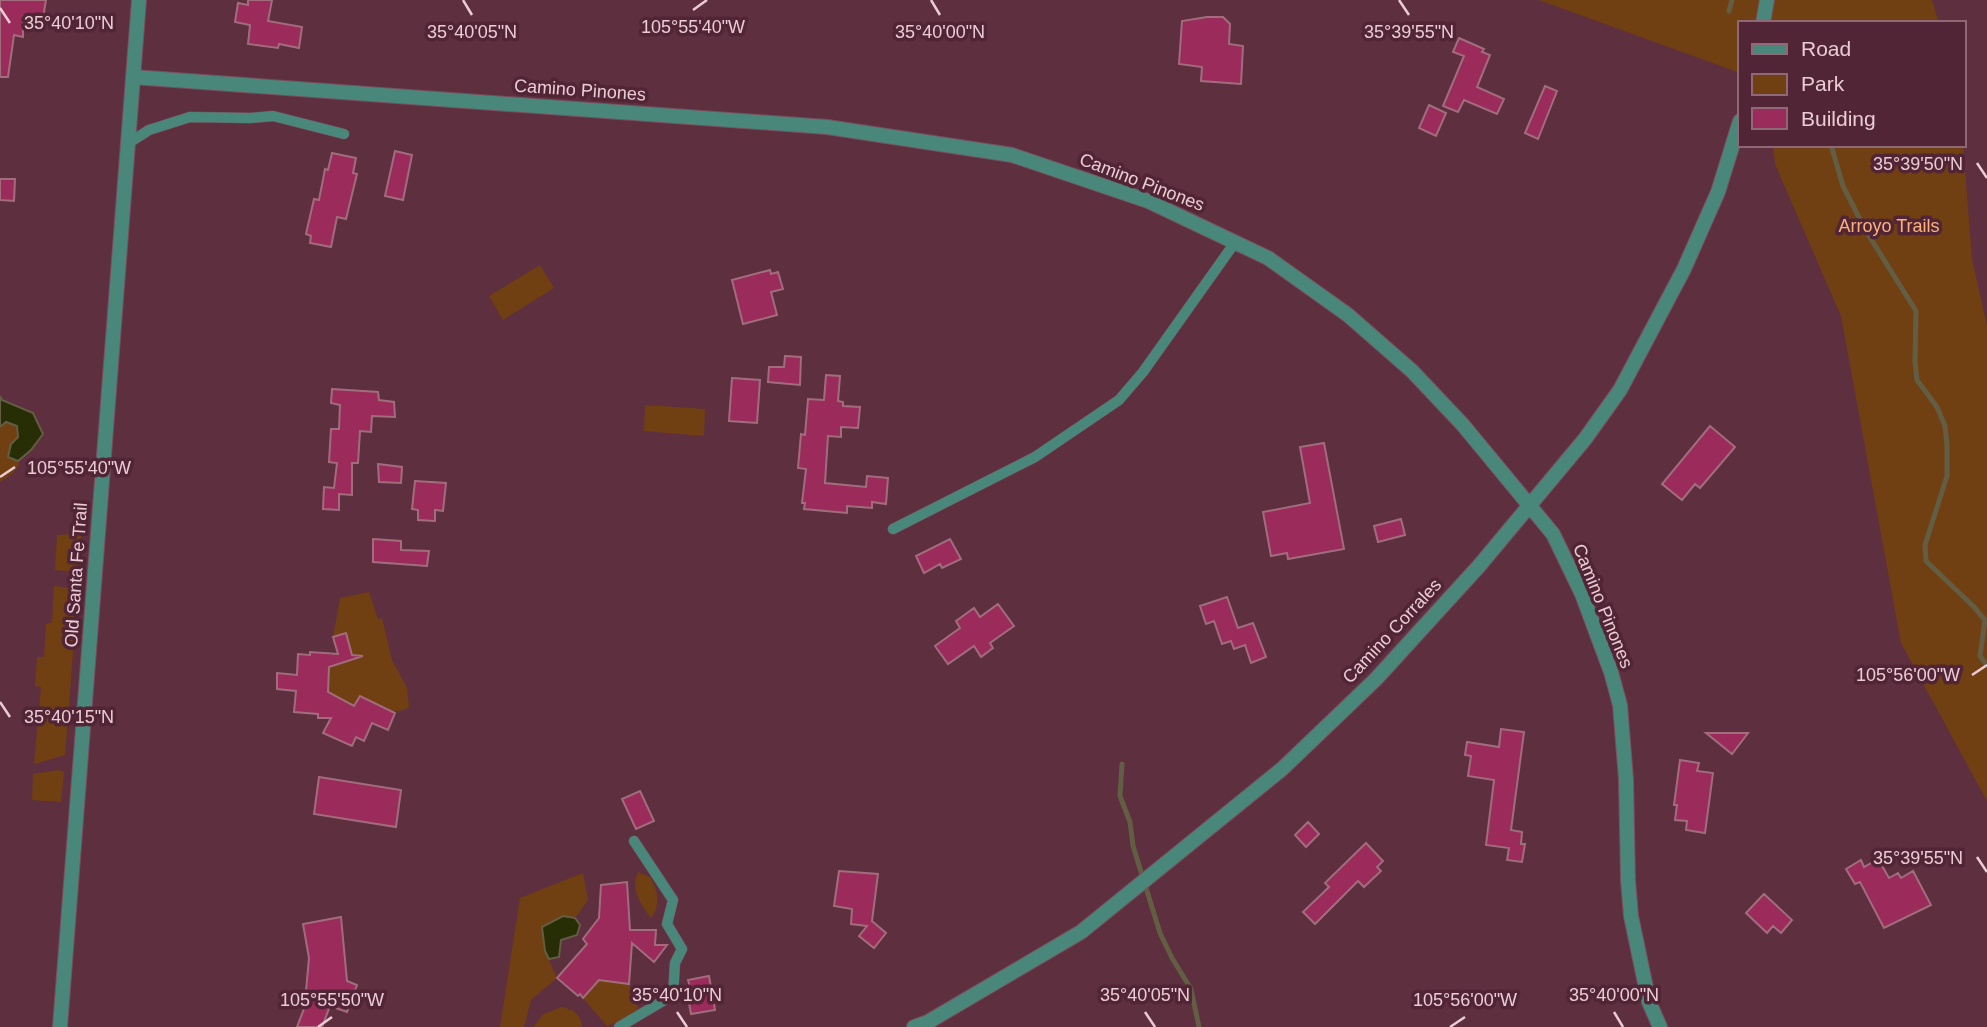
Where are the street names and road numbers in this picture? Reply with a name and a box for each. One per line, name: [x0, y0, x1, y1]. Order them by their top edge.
street label: Camino Pinones: [513, 75, 647, 105]
street label: Camino Pinones: [1077, 149, 1207, 215]
street label: Old Santa Fe Trail: [61, 502, 91, 648]
street label: Camino Pinones: [1569, 541, 1637, 671]
street label: Camino Corrales: [1339, 575, 1445, 687]

